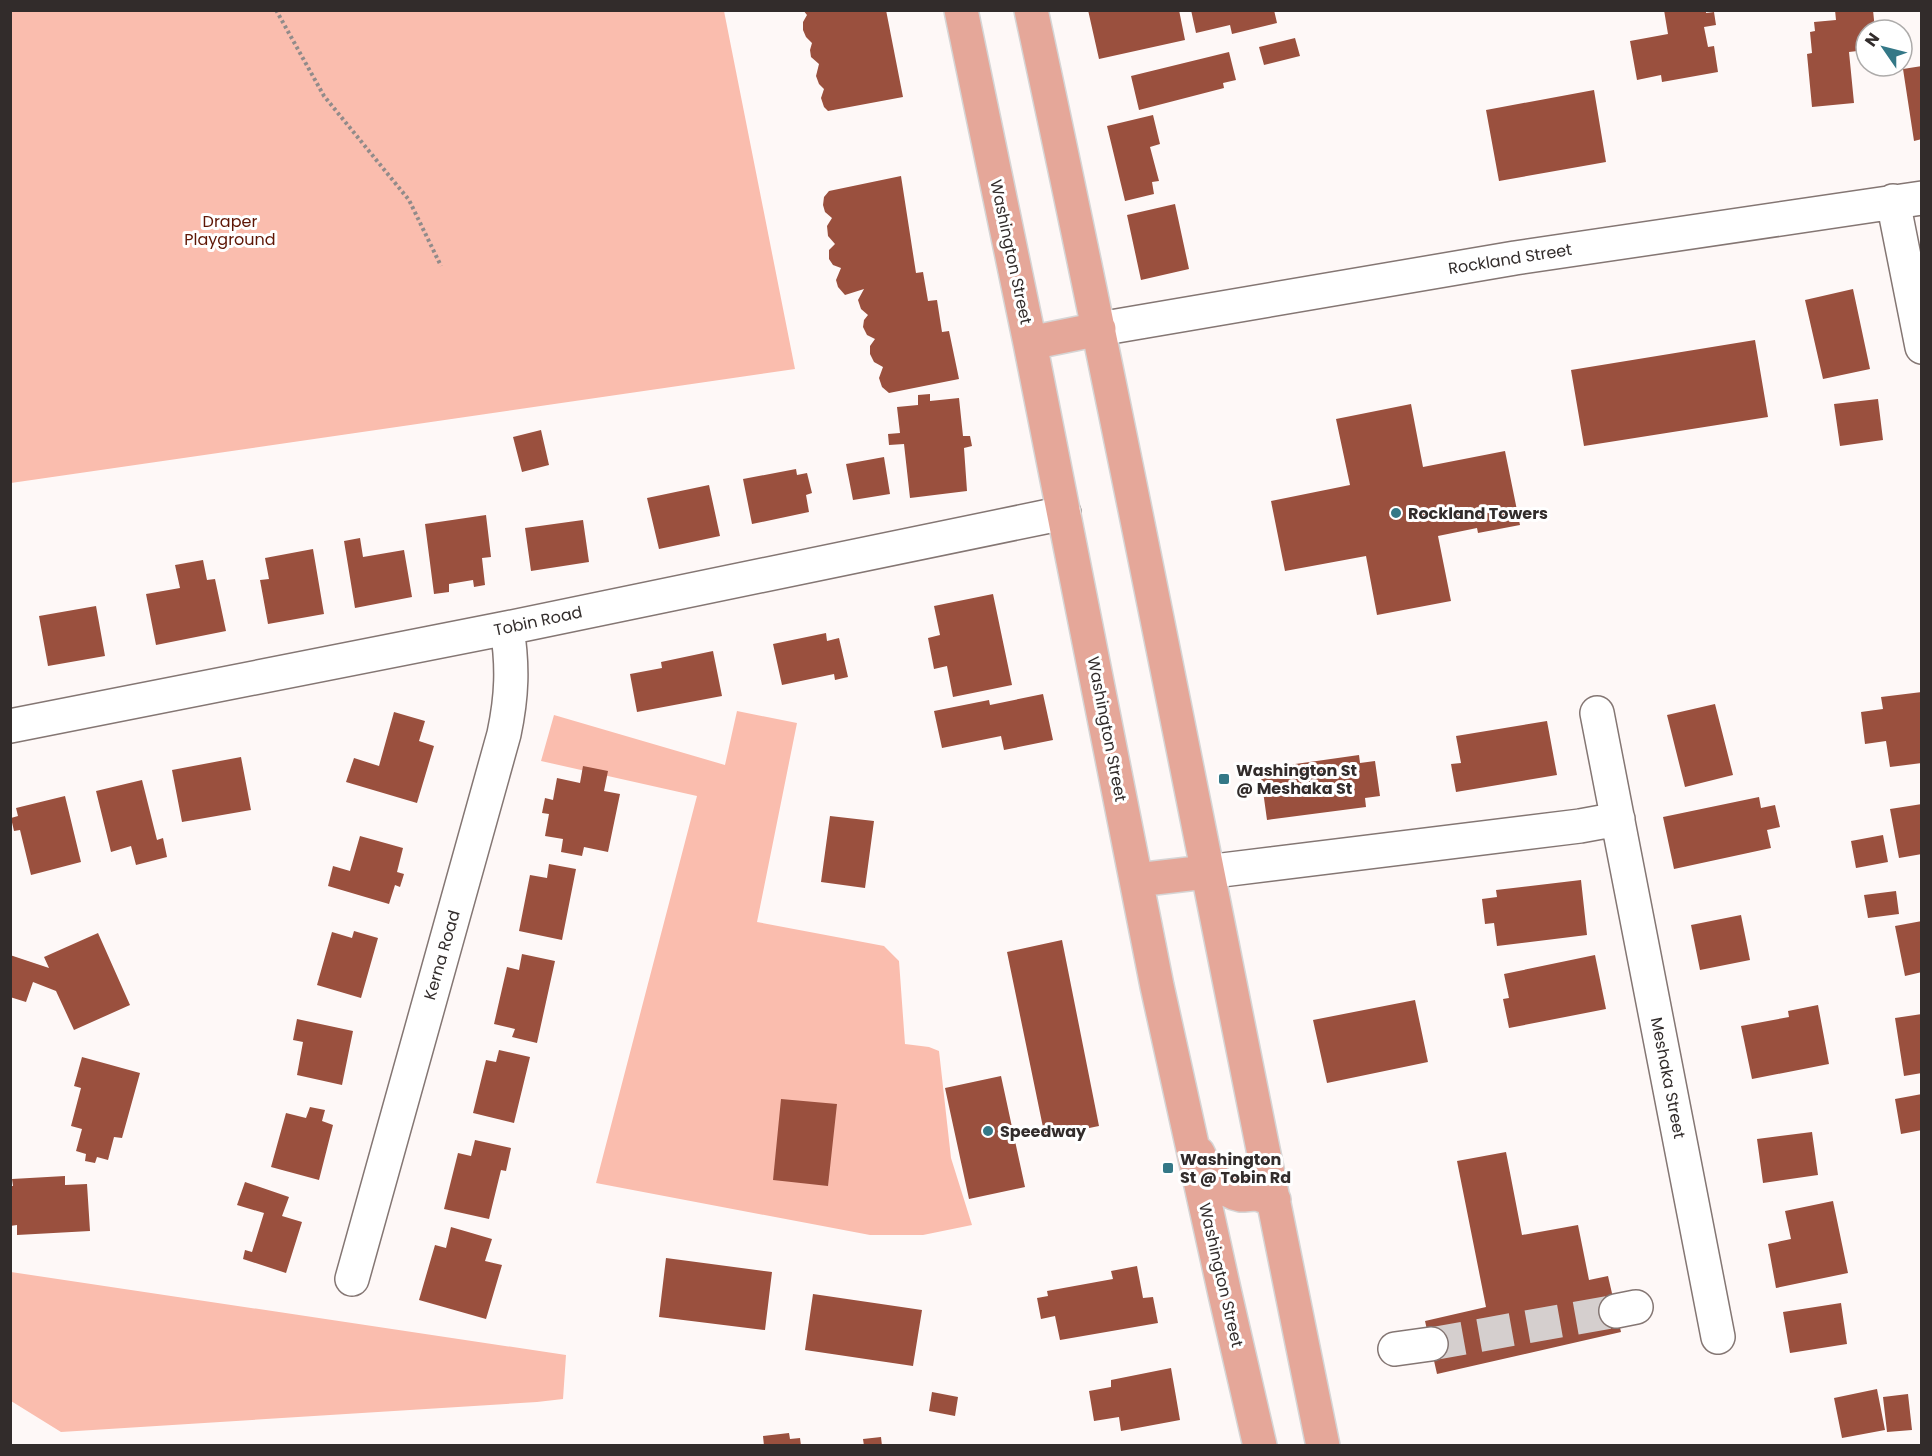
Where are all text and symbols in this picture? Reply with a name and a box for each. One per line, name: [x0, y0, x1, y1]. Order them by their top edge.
north arrow: [1854, 18, 1914, 78]
text: N: [1859, 28, 1885, 51]
street label: Washington Street: [984, 177, 1038, 327]
park label: Draper Playground: [184, 210, 276, 251]
street label: Rockland Street: [1447, 238, 1574, 280]
place label: Rockland Towers: [1408, 502, 1548, 525]
marker: Rockland Towers: [1389, 506, 1403, 520]
street label: Tobin Road: [492, 600, 584, 642]
street label: Washington Street: [1082, 654, 1132, 804]
place label: Washington St @ Meshaka St: [1236, 759, 1357, 800]
marker: Washington St @ Meshaka St: [1217, 772, 1231, 786]
street label: Kerna Road: [418, 907, 466, 1003]
street label: Meshaka Street: [1645, 1015, 1691, 1141]
place label: Speedway: [1000, 1120, 1087, 1143]
marker: Speedway: [981, 1124, 995, 1138]
place label: Washington St @ Tobin Rd: [1180, 1148, 1291, 1189]
marker: Washington St @ Tobin Rd: [1161, 1161, 1175, 1175]
street label: Washington Street: [1193, 1201, 1249, 1350]

